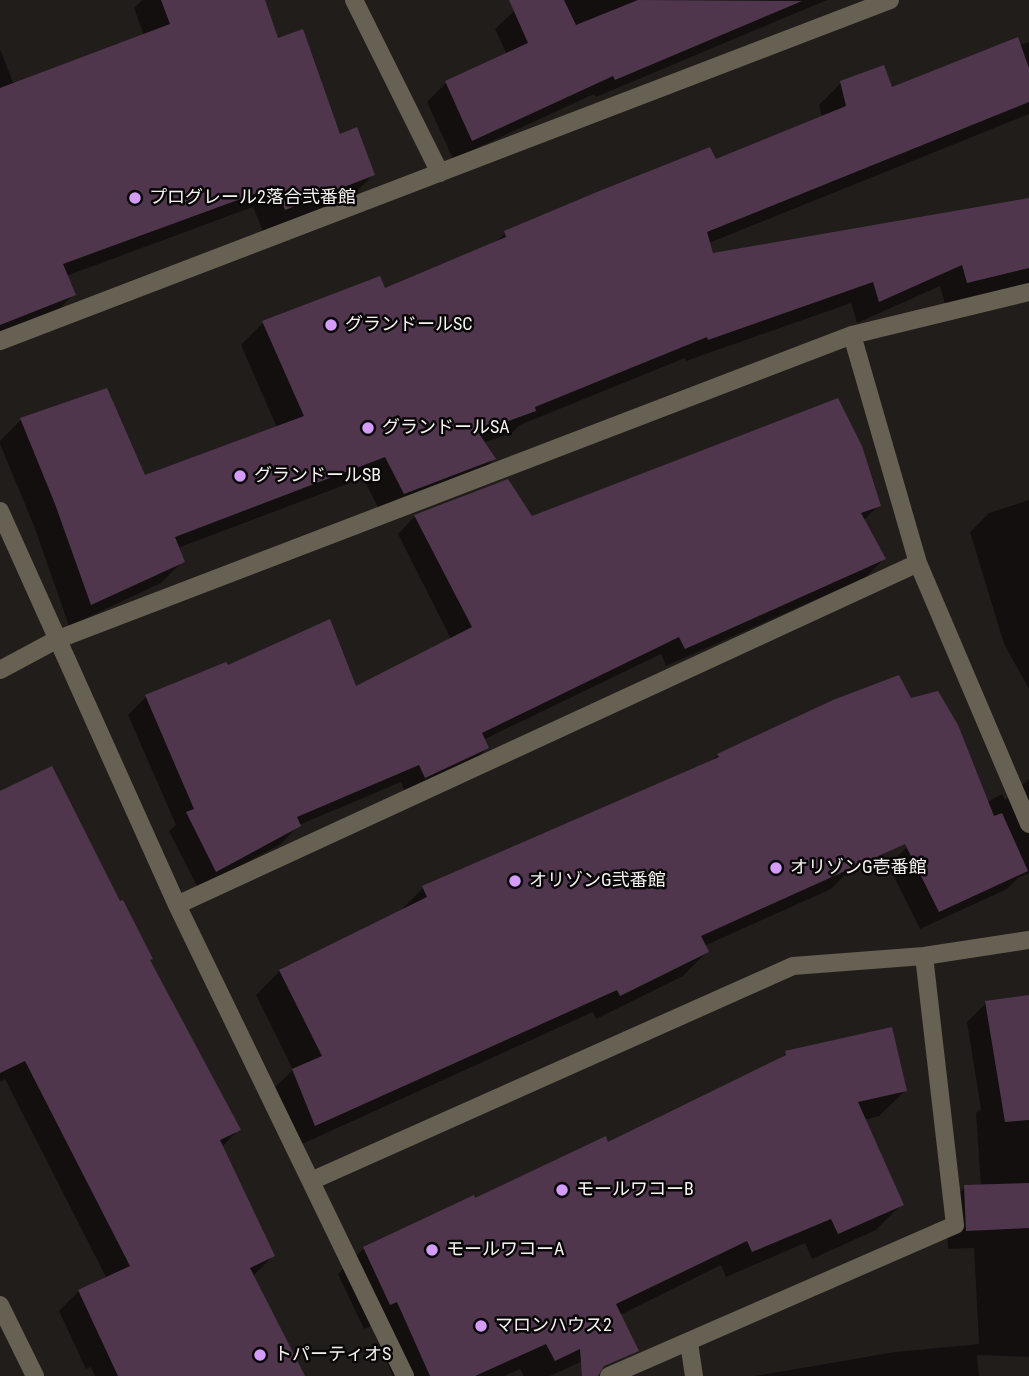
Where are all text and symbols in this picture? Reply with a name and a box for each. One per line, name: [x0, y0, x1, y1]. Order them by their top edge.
place label: プログレール2落合弐番館: [149, 187, 356, 209]
marker: プログレール2落合弐番館: [127, 190, 143, 206]
place label: グランドールSC: [345, 314, 473, 336]
marker: グランドールSC: [323, 317, 339, 333]
place label: グランドールSA: [382, 417, 510, 439]
marker: グランドールSA: [360, 420, 376, 436]
place label: グランドールSB: [254, 465, 381, 487]
marker: グランドールSB: [232, 468, 248, 484]
place label: オリゾンG壱番館: [790, 857, 927, 879]
marker: オリゾンG壱番館: [768, 860, 784, 876]
place label: オリゾンG弐番館: [529, 870, 666, 892]
marker: オリゾンG弐番館: [507, 873, 523, 889]
place label: モールワコーB: [576, 1179, 694, 1201]
marker: モールワコーB: [554, 1182, 570, 1198]
place label: モールワコーA: [446, 1239, 564, 1261]
marker: モールワコーA: [424, 1242, 440, 1258]
place label: マロンハウス2: [495, 1315, 612, 1337]
marker: マロンハウス2: [473, 1318, 489, 1334]
place label: トパーティオS: [274, 1344, 391, 1366]
marker: トパーティオS: [252, 1347, 268, 1363]

